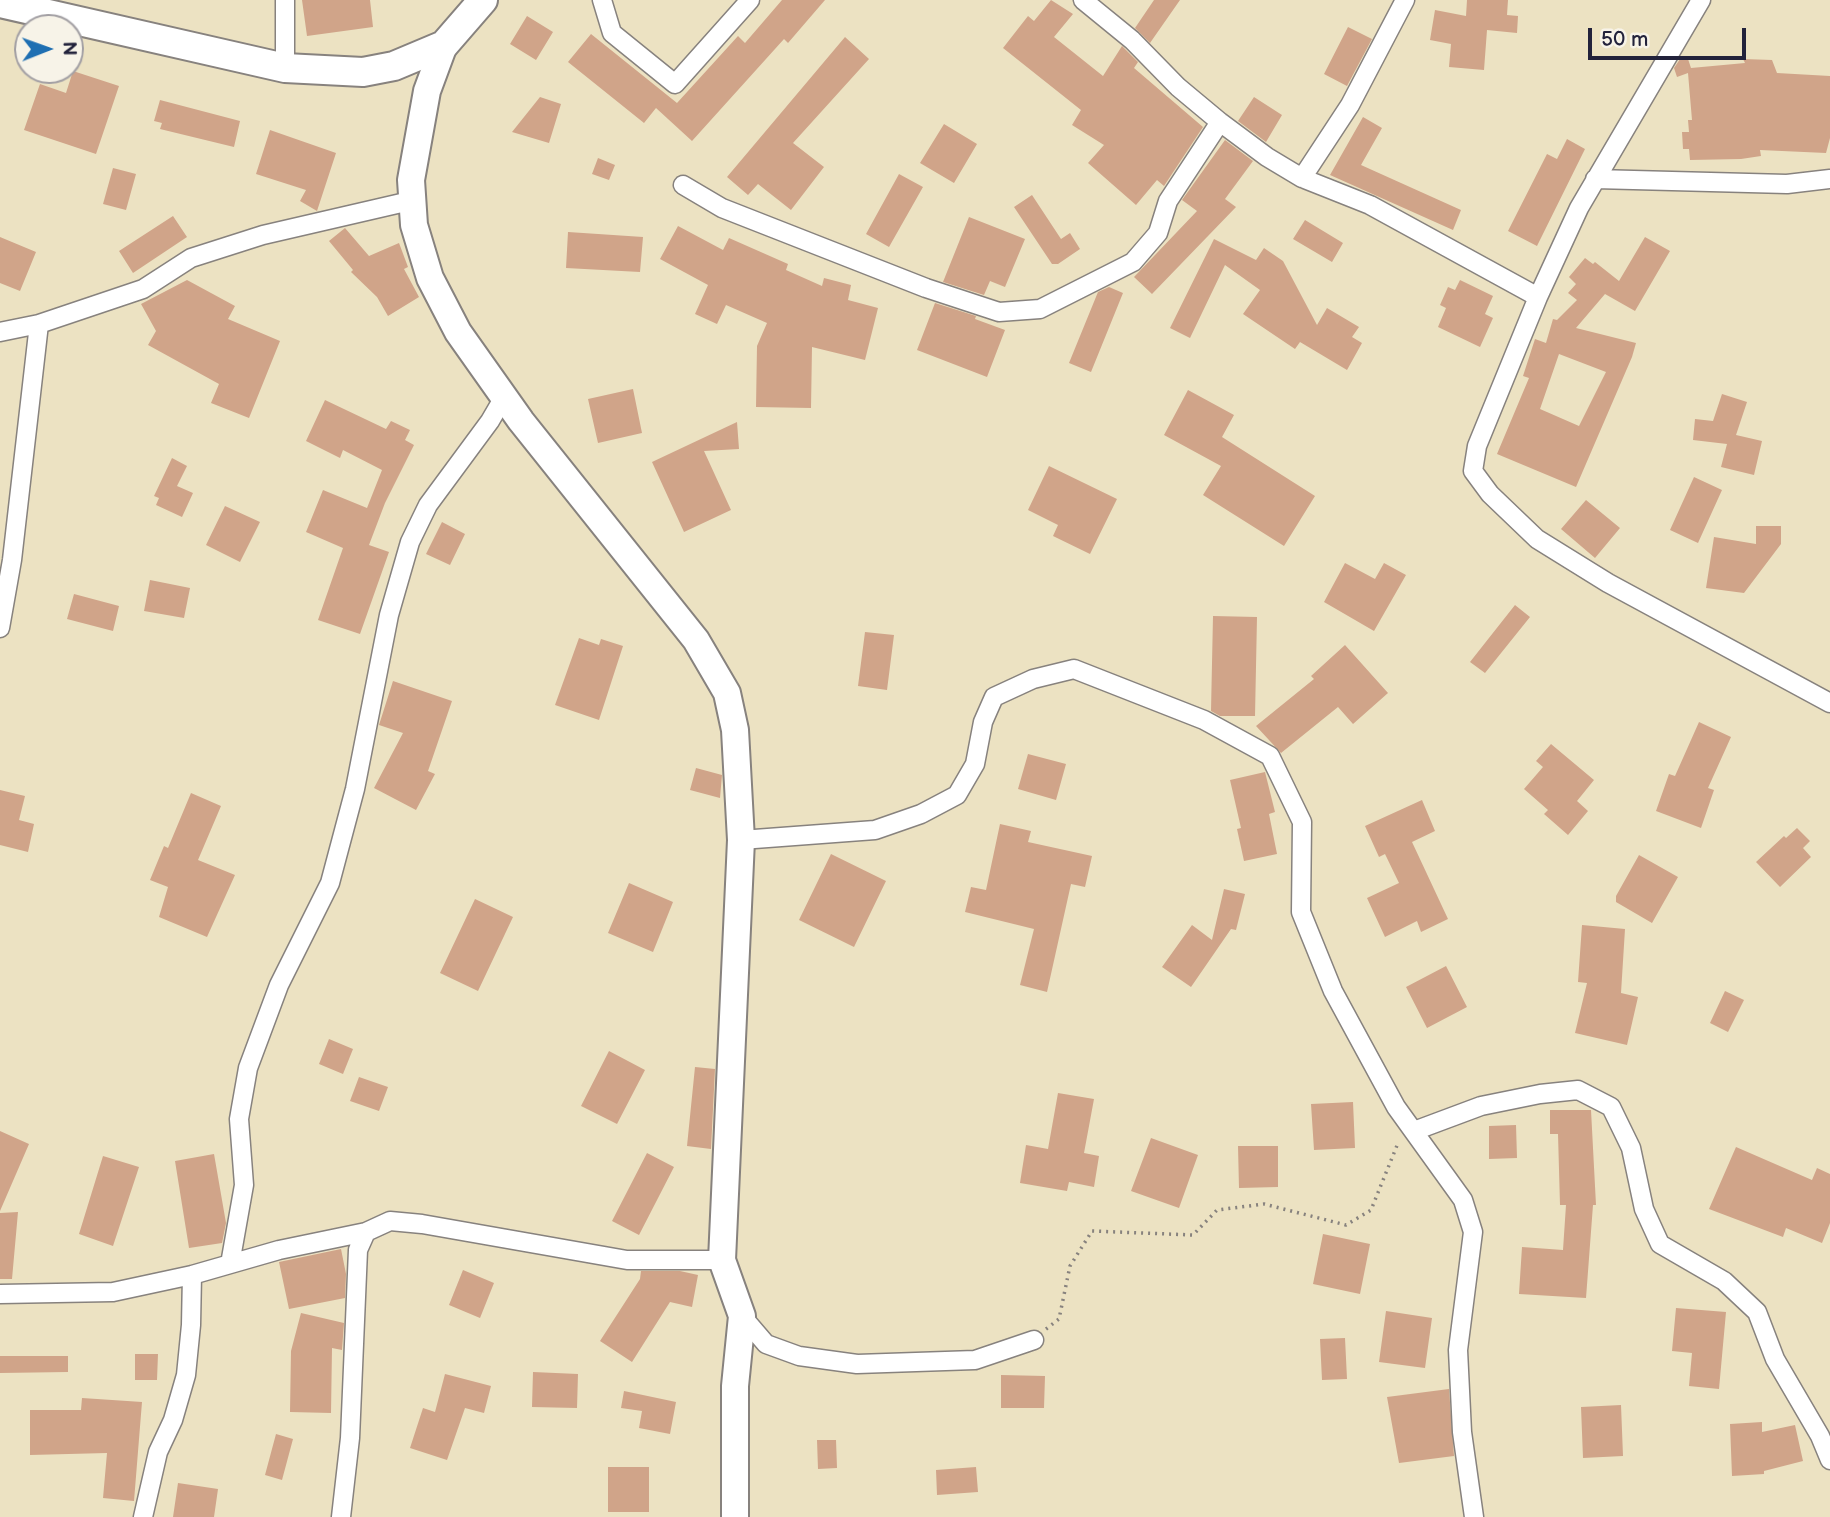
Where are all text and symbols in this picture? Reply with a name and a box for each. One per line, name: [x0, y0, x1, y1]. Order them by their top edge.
north arrow: [14, 14, 84, 84]
scale bar: [1592, 14, 1750, 58]
text: 50 m: [1601, 27, 1648, 52]
text: N: [57, 41, 80, 56]

